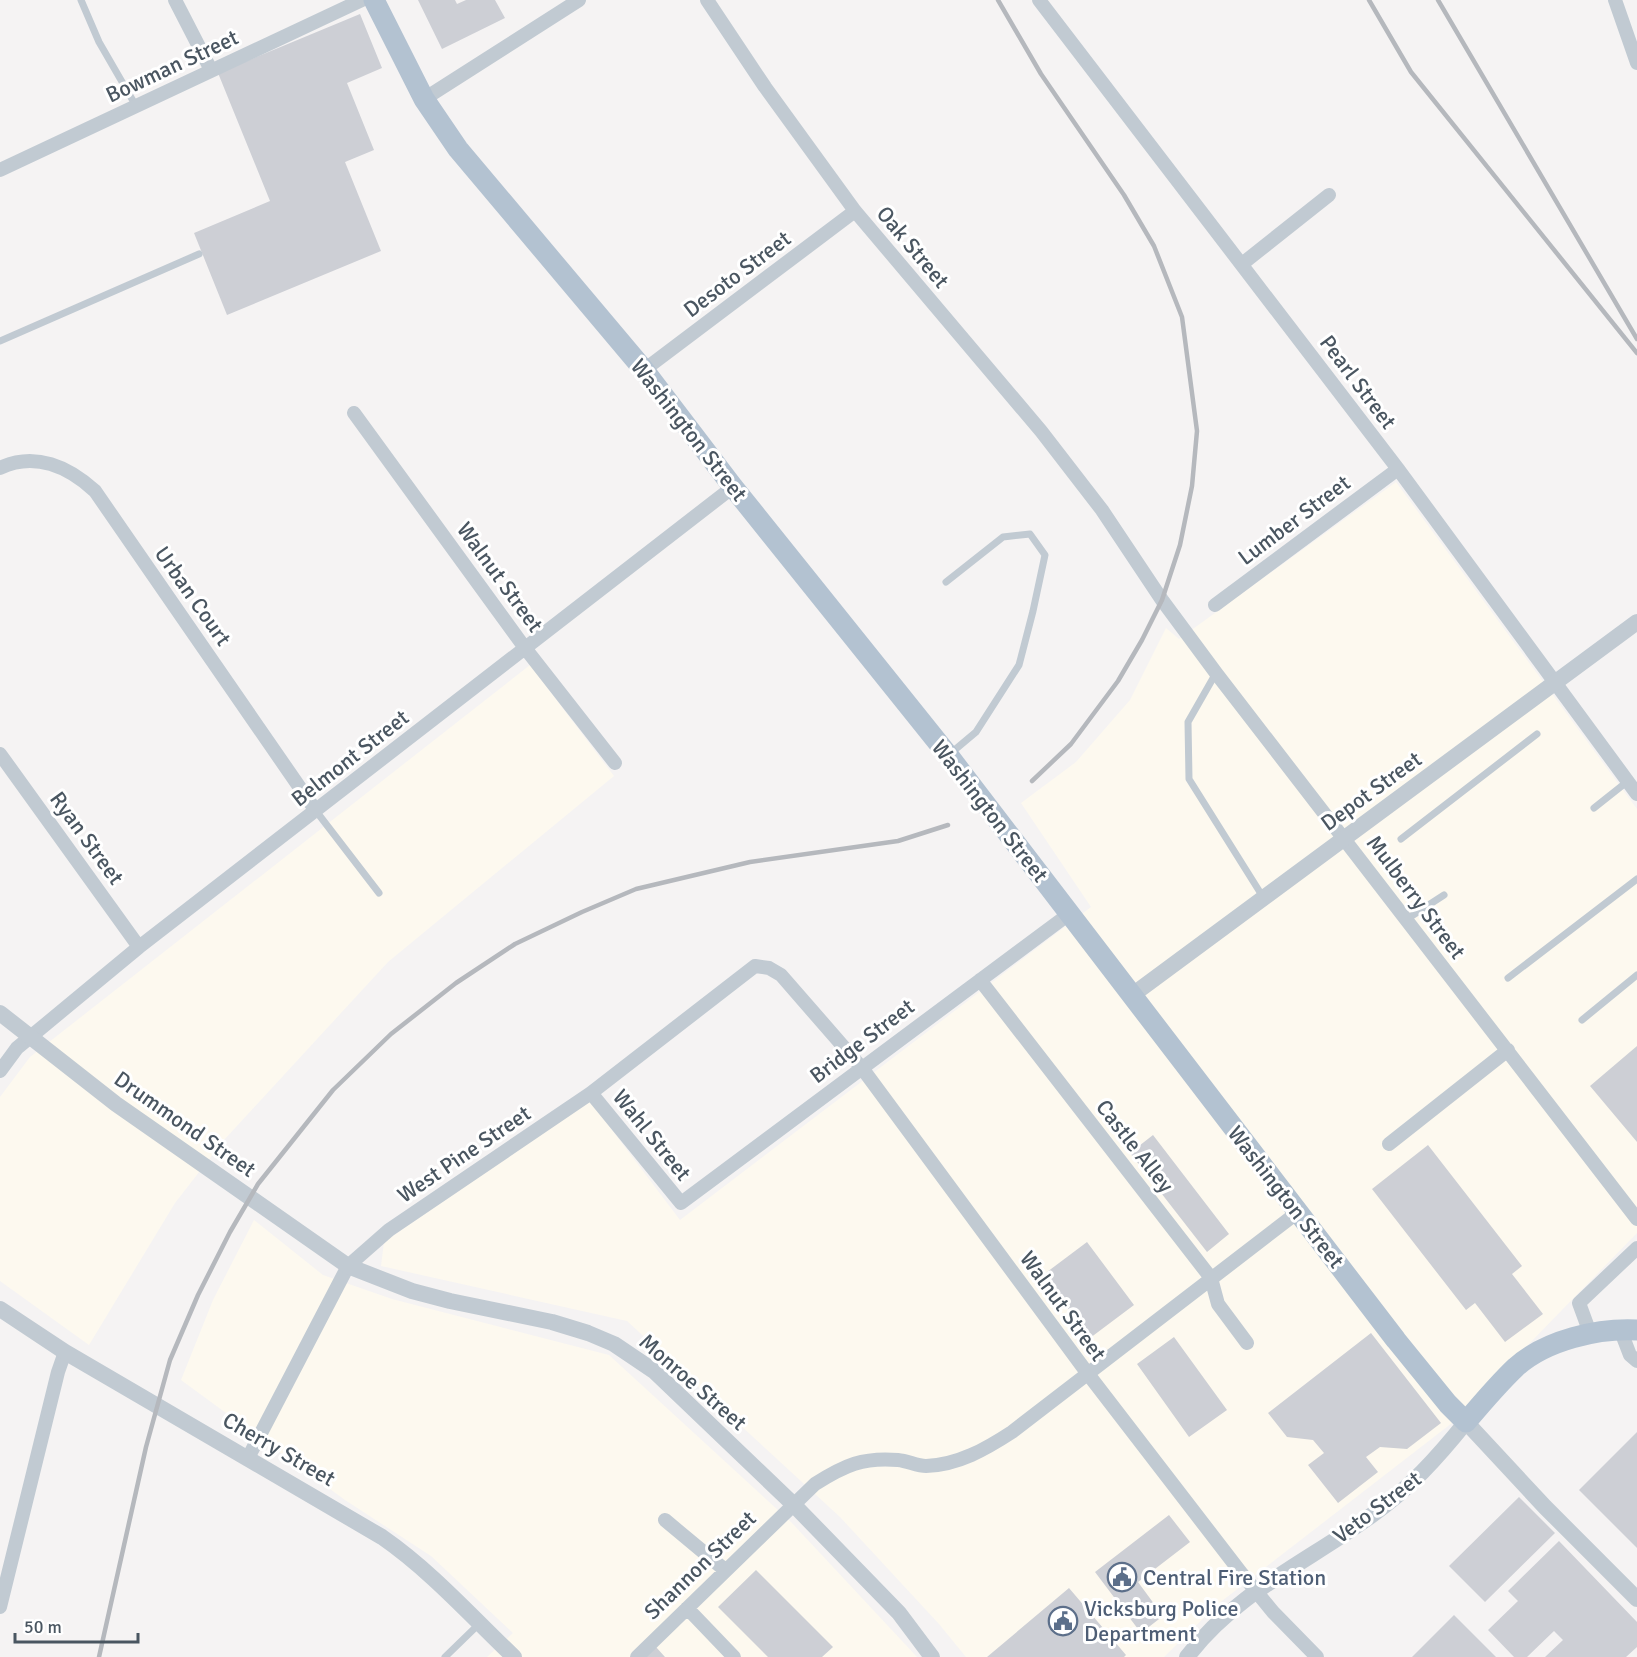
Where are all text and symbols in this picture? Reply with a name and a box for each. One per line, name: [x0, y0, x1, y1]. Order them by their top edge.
street label: Bowman Street: [101, 23, 243, 109]
street label: Oak Street: [871, 201, 955, 294]
street label: Desoto Street: [678, 225, 796, 323]
street label: Pearl Street: [1314, 330, 1402, 435]
street label: Washington Street: [625, 353, 753, 507]
street label: Lumber Street: [1233, 469, 1356, 571]
street label: Walnut Street: [451, 517, 549, 638]
street label: Urban Court: [149, 541, 237, 651]
street label: Belmont Street: [286, 704, 414, 812]
street label: Washington Street: [926, 734, 1054, 888]
street label: Depot Street: [1315, 745, 1427, 837]
street label: Ryan Street: [44, 786, 130, 890]
street label: Mulberry Street: [1361, 830, 1472, 964]
street label: Bridge Street: [804, 993, 920, 1089]
street label: Drummond Street: [109, 1065, 261, 1183]
street label: Wahl Street: [607, 1084, 697, 1186]
street label: Castle Alley: [1090, 1094, 1180, 1198]
street label: West Pine Street: [392, 1099, 536, 1208]
street label: Washington Street: [1222, 1120, 1350, 1274]
street label: Walnut Street: [1014, 1246, 1112, 1367]
street label: Monroe Street: [634, 1328, 752, 1436]
street label: Cherry Street: [218, 1406, 340, 1492]
street label: Veto Street: [1327, 1465, 1427, 1549]
street label: Shannon Street: [638, 1505, 762, 1625]
public building icon: Central Fire Station: [1106, 1561, 1138, 1593]
place label: Central Fire Station: [1143, 1564, 1326, 1591]
place label: Vicksburg Police Department: [1084, 1595, 1239, 1647]
public building icon: Vicksburg Police Department: [1047, 1605, 1079, 1637]
scale bar: [15, 1606, 138, 1644]
text: 50 m: [24, 1616, 62, 1638]

